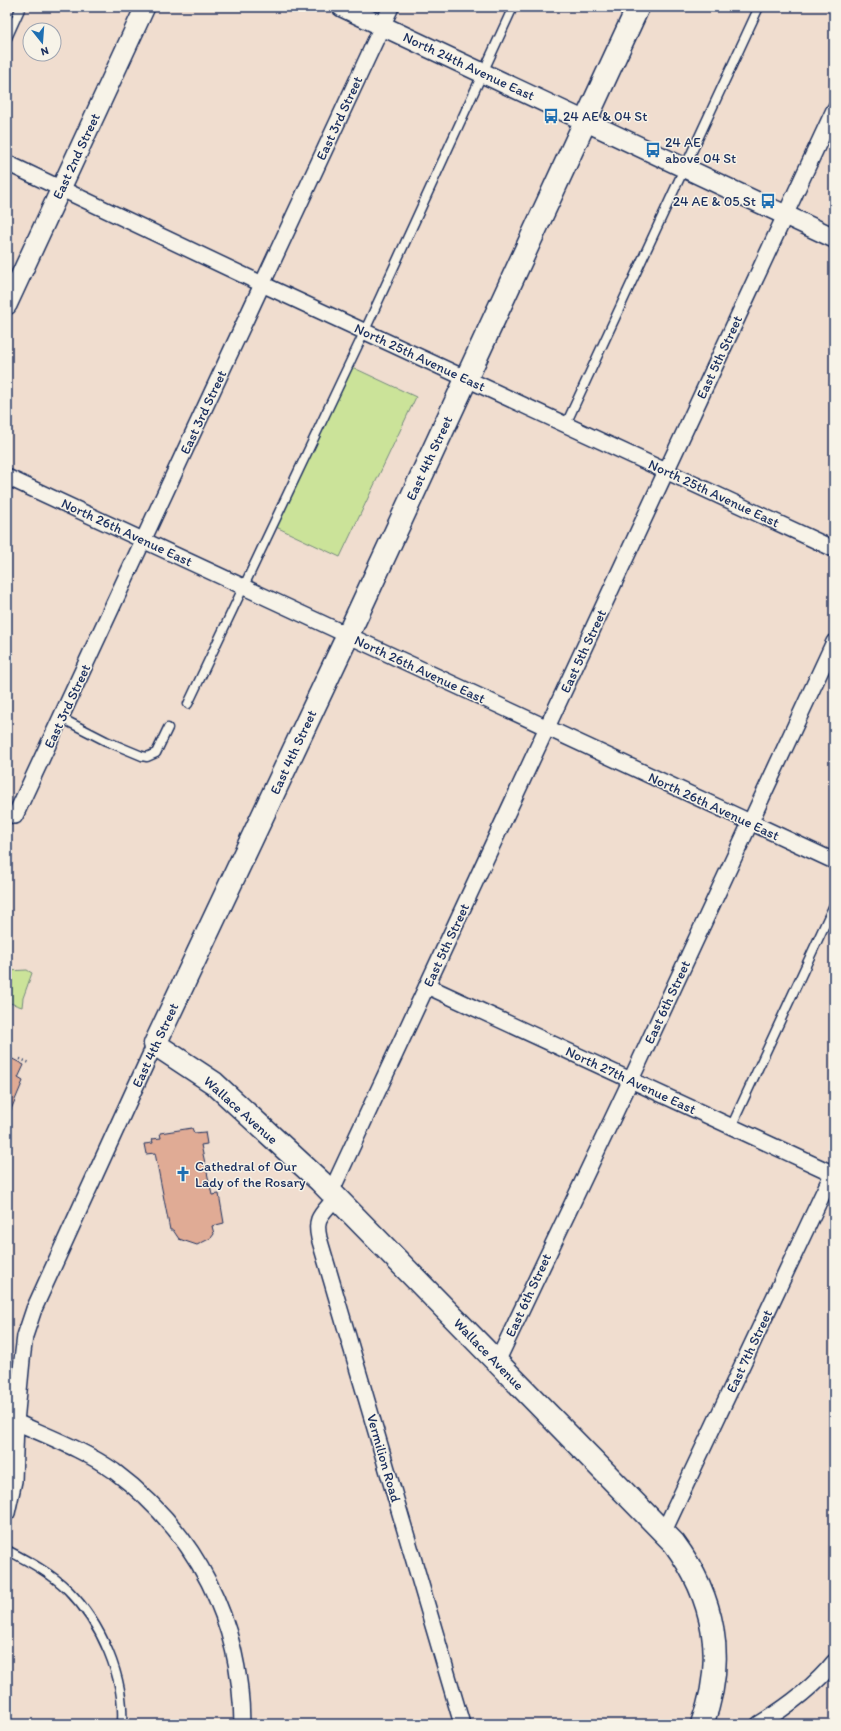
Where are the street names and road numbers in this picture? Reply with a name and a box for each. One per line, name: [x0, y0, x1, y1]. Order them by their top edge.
street label: North 24th Avenue East: [400, 28, 537, 104]
street label: East 3rd Street: [313, 73, 366, 163]
street label: East 2nd Street: [49, 110, 104, 202]
street label: East 5th Street: [693, 313, 746, 402]
street label: North 25th Avenue East: [352, 320, 488, 395]
street label: East 3rd Street: [177, 367, 230, 457]
street label: East 4th Street: [402, 413, 456, 503]
street label: North 25th Avenue East: [646, 456, 782, 531]
street label: North 26th Avenue East: [59, 495, 195, 570]
street label: East 5th Street: [557, 607, 610, 696]
street label: North 26th Avenue East: [352, 632, 488, 707]
street label: East 3rd Street: [41, 661, 94, 751]
street label: East 4th Street: [266, 707, 320, 797]
street label: North 26th Avenue East: [646, 769, 782, 844]
street label: East 5th Street: [420, 901, 473, 990]
street label: East 6th Street: [641, 958, 694, 1047]
street label: East 4th Street: [128, 1000, 182, 1090]
street label: North 27th Avenue East: [563, 1043, 699, 1118]
street label: Wallace Avenue: [200, 1073, 281, 1148]
street label: East 6th Street: [502, 1251, 555, 1340]
street label: East 7th Street: [723, 1307, 776, 1395]
street label: Wallace Avenue: [450, 1315, 528, 1394]
street label: Vermilion Road: [363, 1412, 404, 1505]

